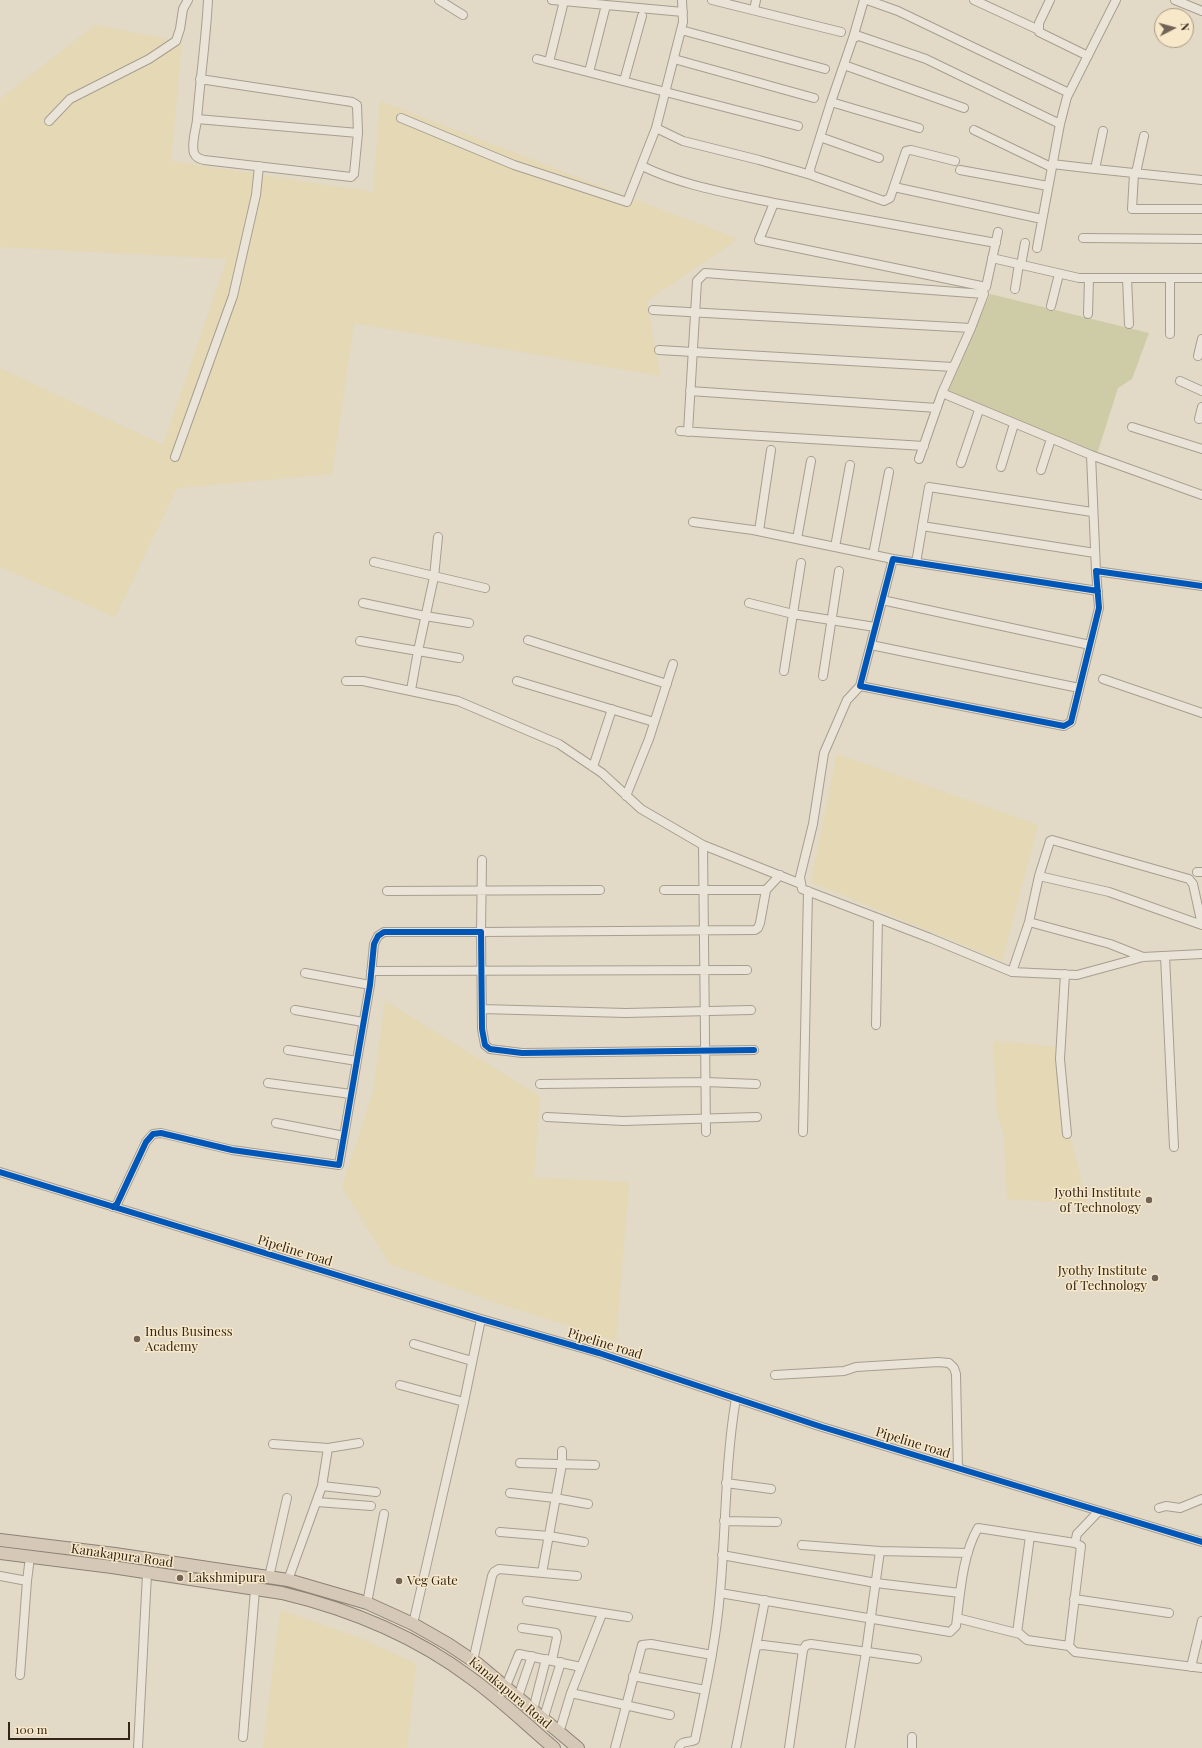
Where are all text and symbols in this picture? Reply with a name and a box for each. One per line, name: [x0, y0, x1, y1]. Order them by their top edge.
north arrow: [1154, 8, 1194, 48]
text: N: [1178, 22, 1193, 32]
place label: Jyothi Institute of Technology: [1054, 1185, 1141, 1216]
marker: Jyothi Institute of Technology: [1144, 1195, 1154, 1205]
street label: Pipeline road: [256, 1232, 334, 1270]
place label: Jyothy Institute of Technology: [1058, 1263, 1147, 1294]
marker: Jyothy Institute of Technology: [1150, 1273, 1160, 1283]
place label: Indus Business Academy: [145, 1324, 233, 1355]
street label: Pipeline road: [566, 1325, 644, 1363]
marker: Indus Business Academy: [132, 1334, 142, 1344]
street label: Pipeline road: [874, 1424, 952, 1462]
street label: Kanakapura Road: [70, 1541, 174, 1571]
place label: Lakshmipura: [188, 1570, 265, 1586]
marker: Lakshmipura: [175, 1573, 185, 1583]
place label: Veg Gate: [407, 1573, 458, 1589]
marker: Veg Gate: [394, 1576, 404, 1586]
street label: Kanakapura Road: [466, 1654, 554, 1732]
scale bar: [10, 1714, 132, 1740]
text: 100 m: [15, 1721, 47, 1737]

